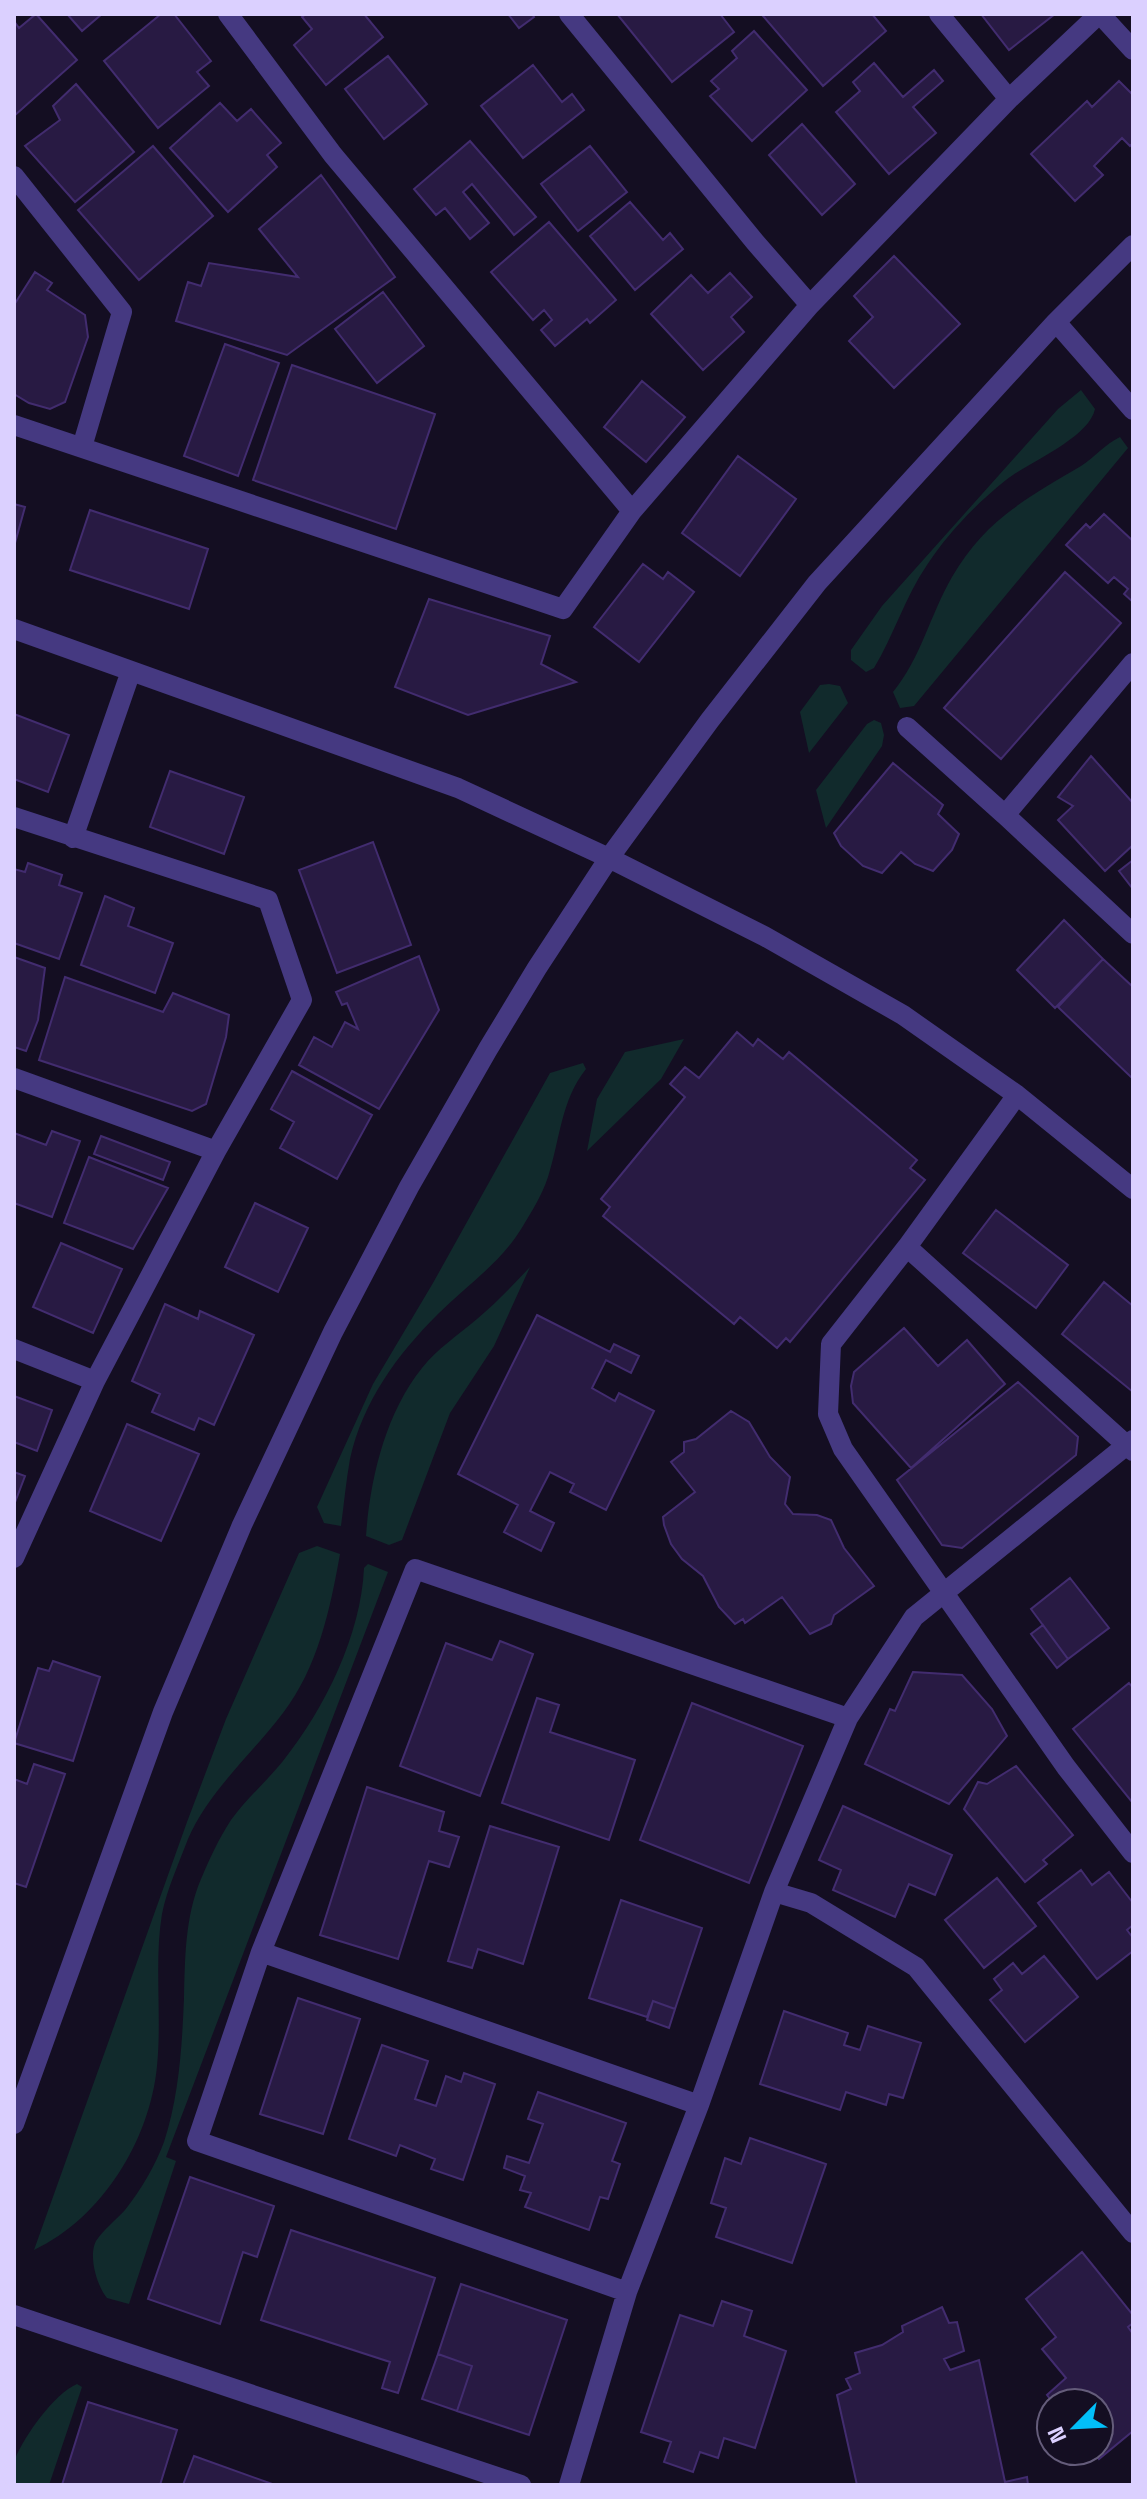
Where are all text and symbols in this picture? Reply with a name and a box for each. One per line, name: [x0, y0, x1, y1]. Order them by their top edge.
north arrow: [1035, 2387, 1115, 2467]
text: N: [1041, 2423, 1073, 2448]

